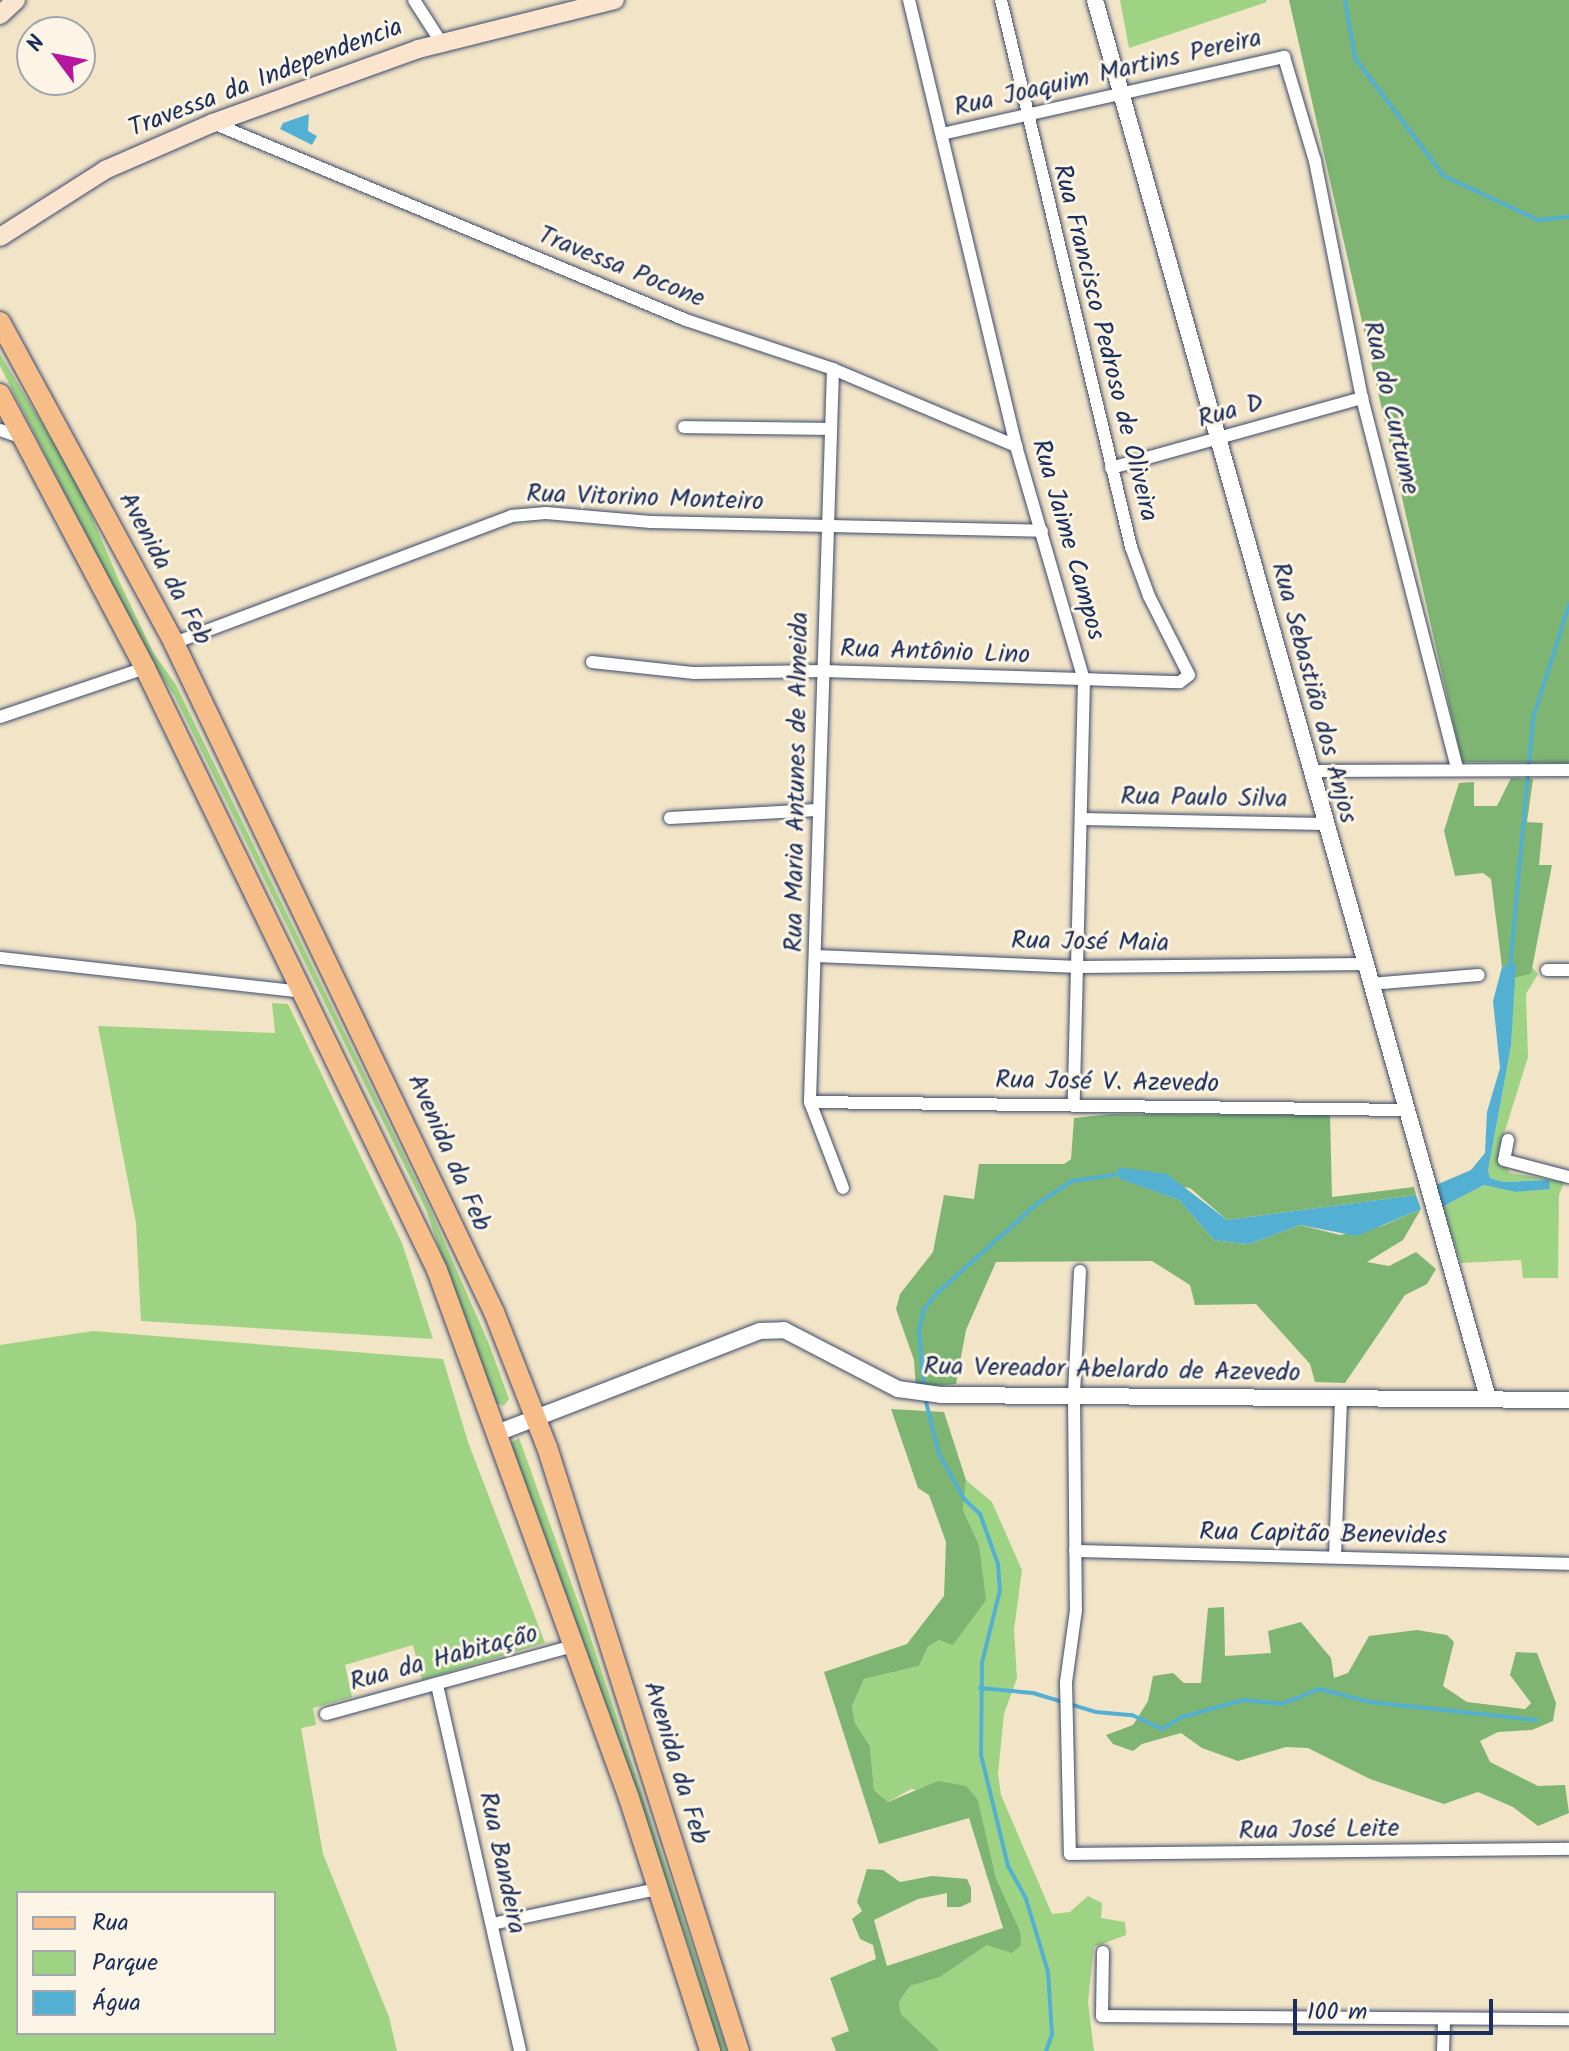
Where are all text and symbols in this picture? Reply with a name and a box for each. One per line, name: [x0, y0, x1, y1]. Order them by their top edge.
street label: Travessa da Independencia: [125, 12, 407, 146]
north arrow: [16, 16, 96, 96]
street label: Rua Joaquim Martins Pereira: [951, 23, 1265, 125]
text: N: [18, 29, 55, 59]
street label: Rua Francisco Pedroso de Oliveira: [1044, 161, 1164, 525]
street label: Travessa Pocone: [533, 220, 709, 316]
street label: Rua do Curtume: [1355, 318, 1425, 498]
street label: Rua D: [1194, 388, 1268, 436]
street label: Rua Jaime Campos: [1023, 436, 1111, 644]
street label: Rua Vitorino Monteiro: [526, 479, 764, 519]
street label: Avenida da Feb: [111, 487, 217, 651]
street label: Rua Sebastião dos Anjos: [1263, 559, 1363, 827]
street label: Rua Maria Antunes de Almeida: [779, 611, 817, 953]
street label: Rua Antônio Lino: [839, 634, 1031, 672]
street label: Rua Paulo Silva: [1120, 782, 1288, 816]
street label: Rua José Maia: [1011, 926, 1169, 960]
street label: Rua José V. Azevedo: [995, 1065, 1219, 1101]
street label: Avenida da Feb: [399, 1070, 497, 1236]
street label: Rua Vereador Abelardo de Azevedo: [923, 1352, 1301, 1390]
street label: Rua Capitão Benevides: [1199, 1517, 1447, 1553]
street label: Rua da Habitação: [347, 1619, 541, 1699]
street label: Avenida da Feb: [635, 1678, 715, 1848]
street label: Rua Bandeira: [471, 1789, 531, 1937]
street label: Rua José Leite: [1238, 1814, 1400, 1848]
legend: [16, 1891, 276, 2035]
text: Rua: [92, 1904, 129, 1943]
text: Parque: [92, 1944, 158, 1983]
scale bar: [1297, 1983, 1497, 2033]
text: Água: [92, 1984, 141, 2023]
text: 100 m: [1307, 1993, 1367, 2032]

